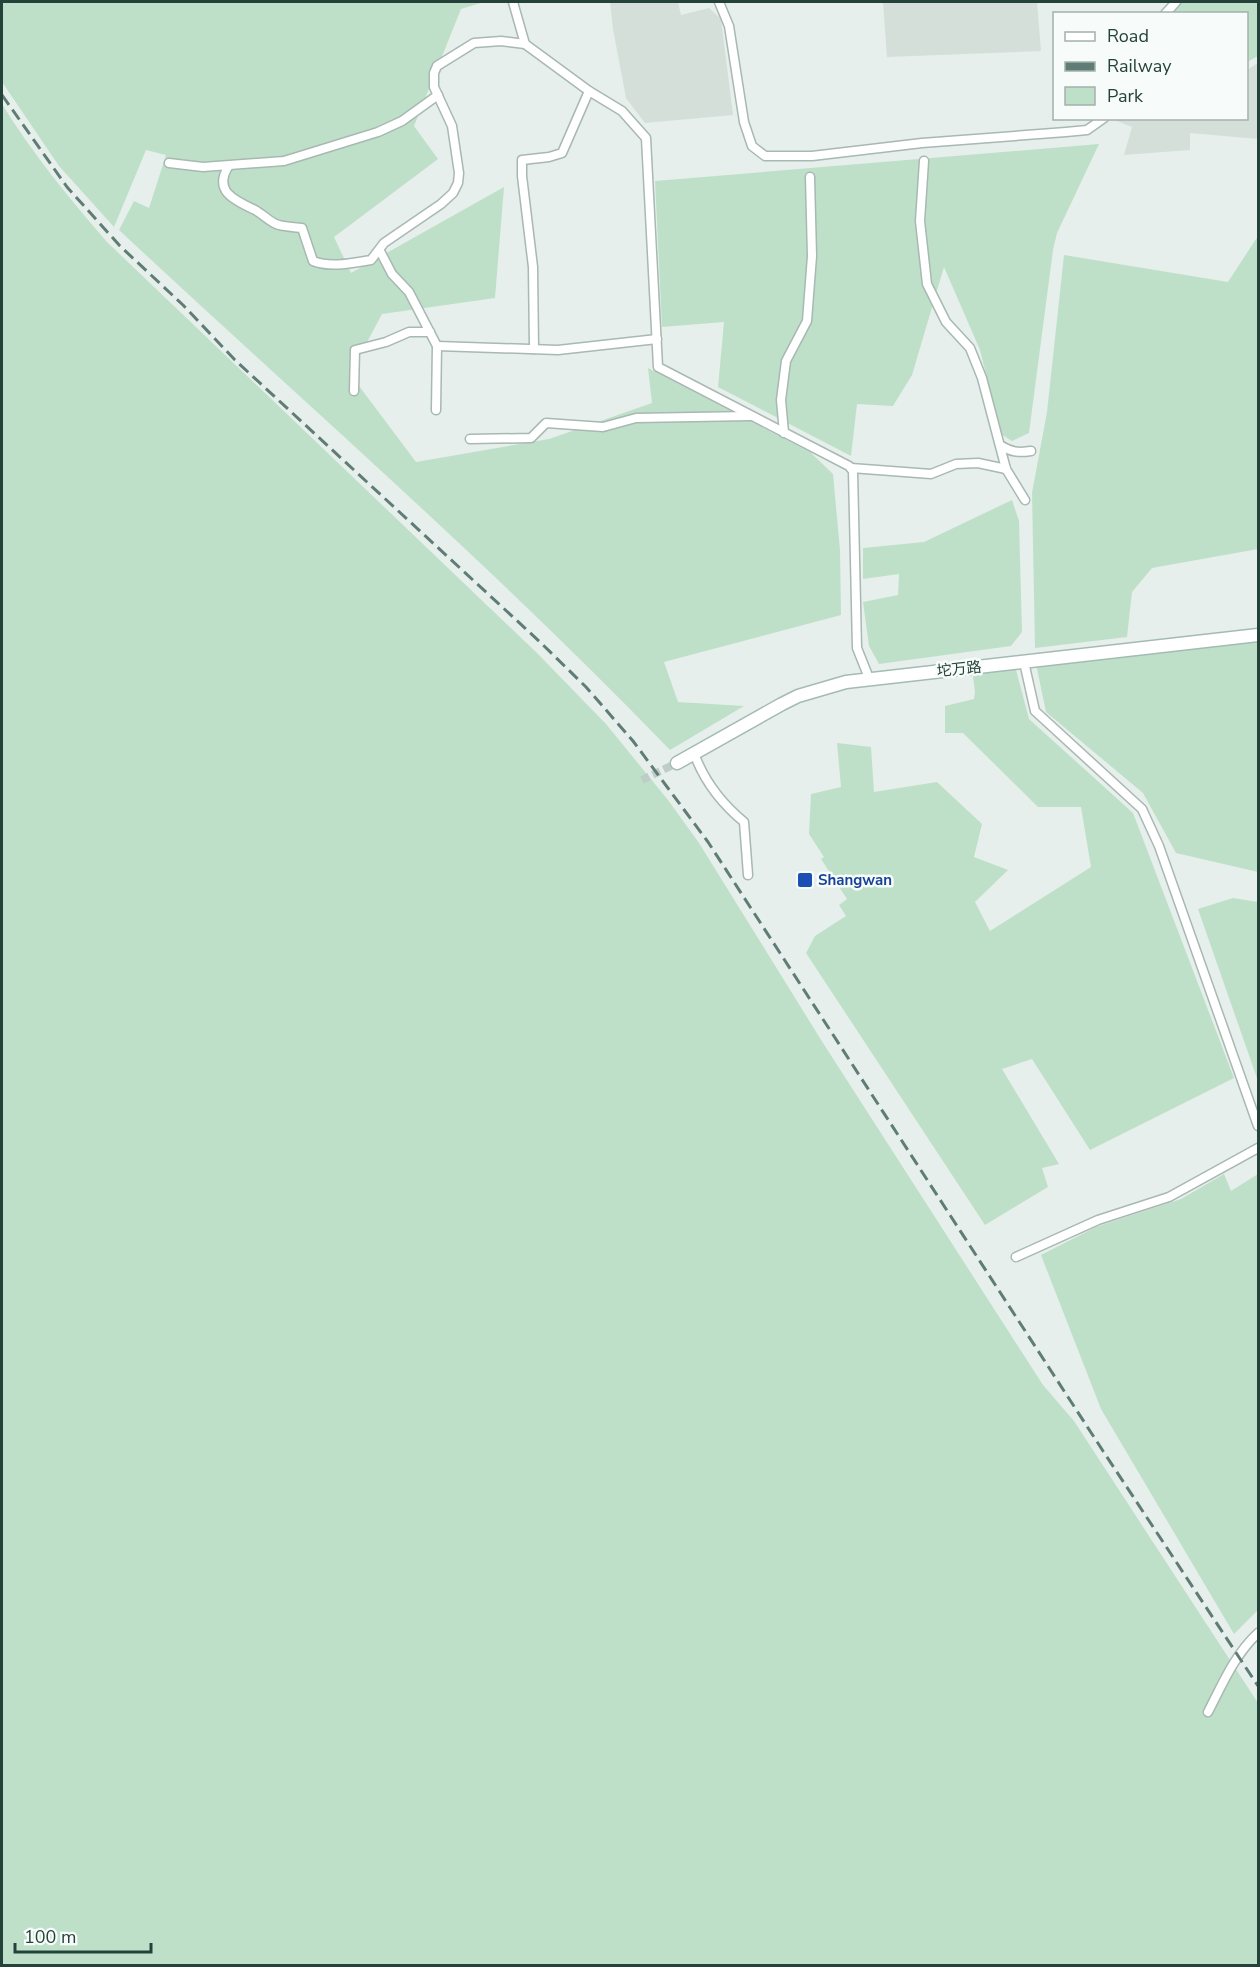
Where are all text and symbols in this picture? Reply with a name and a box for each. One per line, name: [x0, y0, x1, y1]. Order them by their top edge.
legend: [1053, 12, 1248, 120]
text: Road: [1107, 24, 1149, 48]
text: Railway: [1107, 54, 1172, 78]
text: Park: [1107, 84, 1144, 108]
street label: 坨万路: [936, 657, 982, 681]
place label: Shangwan: [818, 870, 892, 890]
marker: Shangwan: [796, 871, 814, 889]
scale bar: [15, 1916, 152, 1954]
text: 100 m: [24, 1925, 76, 1949]

